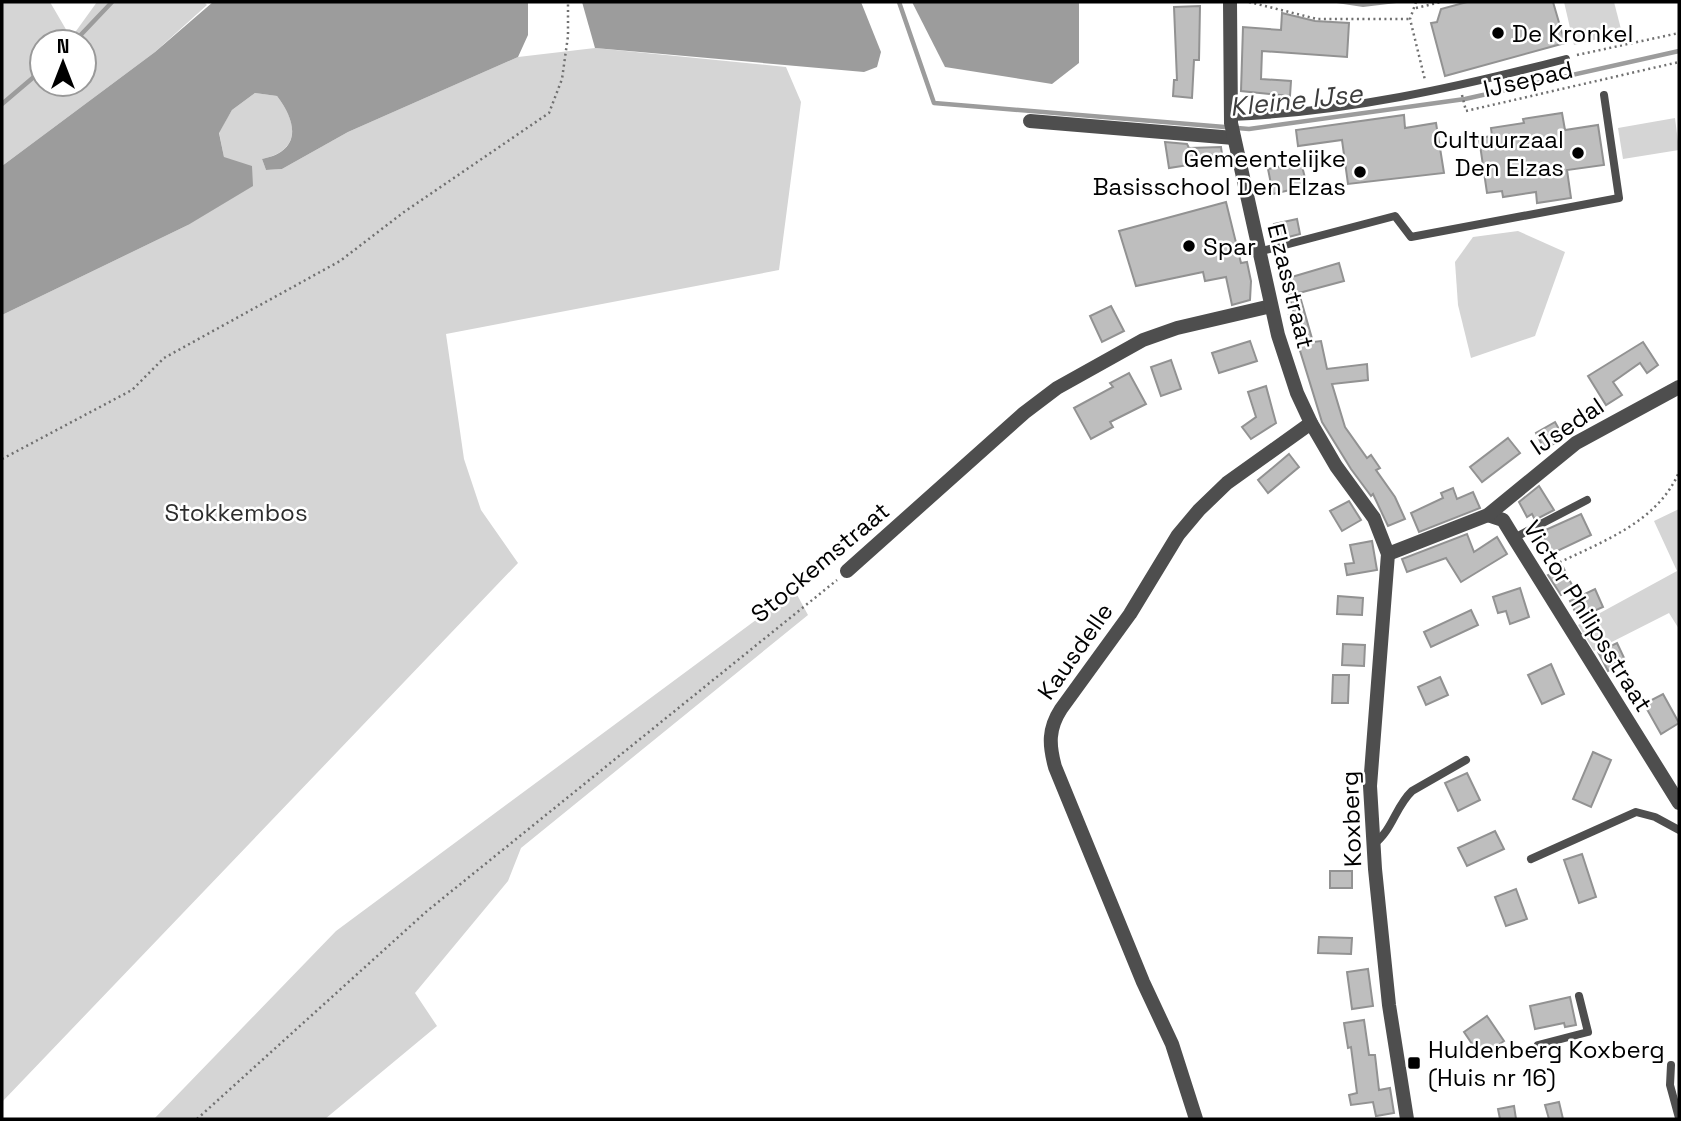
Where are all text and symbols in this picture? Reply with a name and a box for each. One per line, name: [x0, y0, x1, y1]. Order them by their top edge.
place label: De Kronkel: [1512, 18, 1633, 49]
marker: De Kronkel: [1490, 25, 1506, 41]
north arrow: [28, 28, 98, 98]
text: N: [57, 34, 69, 59]
street label: IJsepad: [1480, 54, 1576, 104]
water label: Kleine IJse: [1228, 76, 1365, 124]
place label: Cultuurzaal Den Elzas: [1433, 124, 1564, 183]
place label: Gemeentelijke Basisschool Den Elzas: [1093, 143, 1346, 202]
marker: Cultuurzaal Den Elzas: [1570, 145, 1586, 161]
marker: Gemeentelijke Basisschool Den Elzas: [1352, 164, 1368, 180]
street label: Elzasstraat: [1260, 220, 1322, 352]
place label: Spar: [1203, 231, 1256, 262]
marker: Spar: [1181, 238, 1197, 254]
street label: IJsedal: [1524, 390, 1610, 462]
street label: Stockemstraat: [744, 495, 896, 629]
park label: Stokkembos: [164, 497, 308, 528]
street label: Victor Philipsstraat: [1517, 514, 1659, 718]
street label: Kausdelle: [1030, 597, 1120, 705]
street label: Koxberg: [1334, 770, 1368, 868]
place label: Huldenberg Koxberg (Huis nr 16): [1428, 1034, 1665, 1093]
marker: Huldenberg Koxberg (Huis nr 16): [1406, 1055, 1422, 1071]

